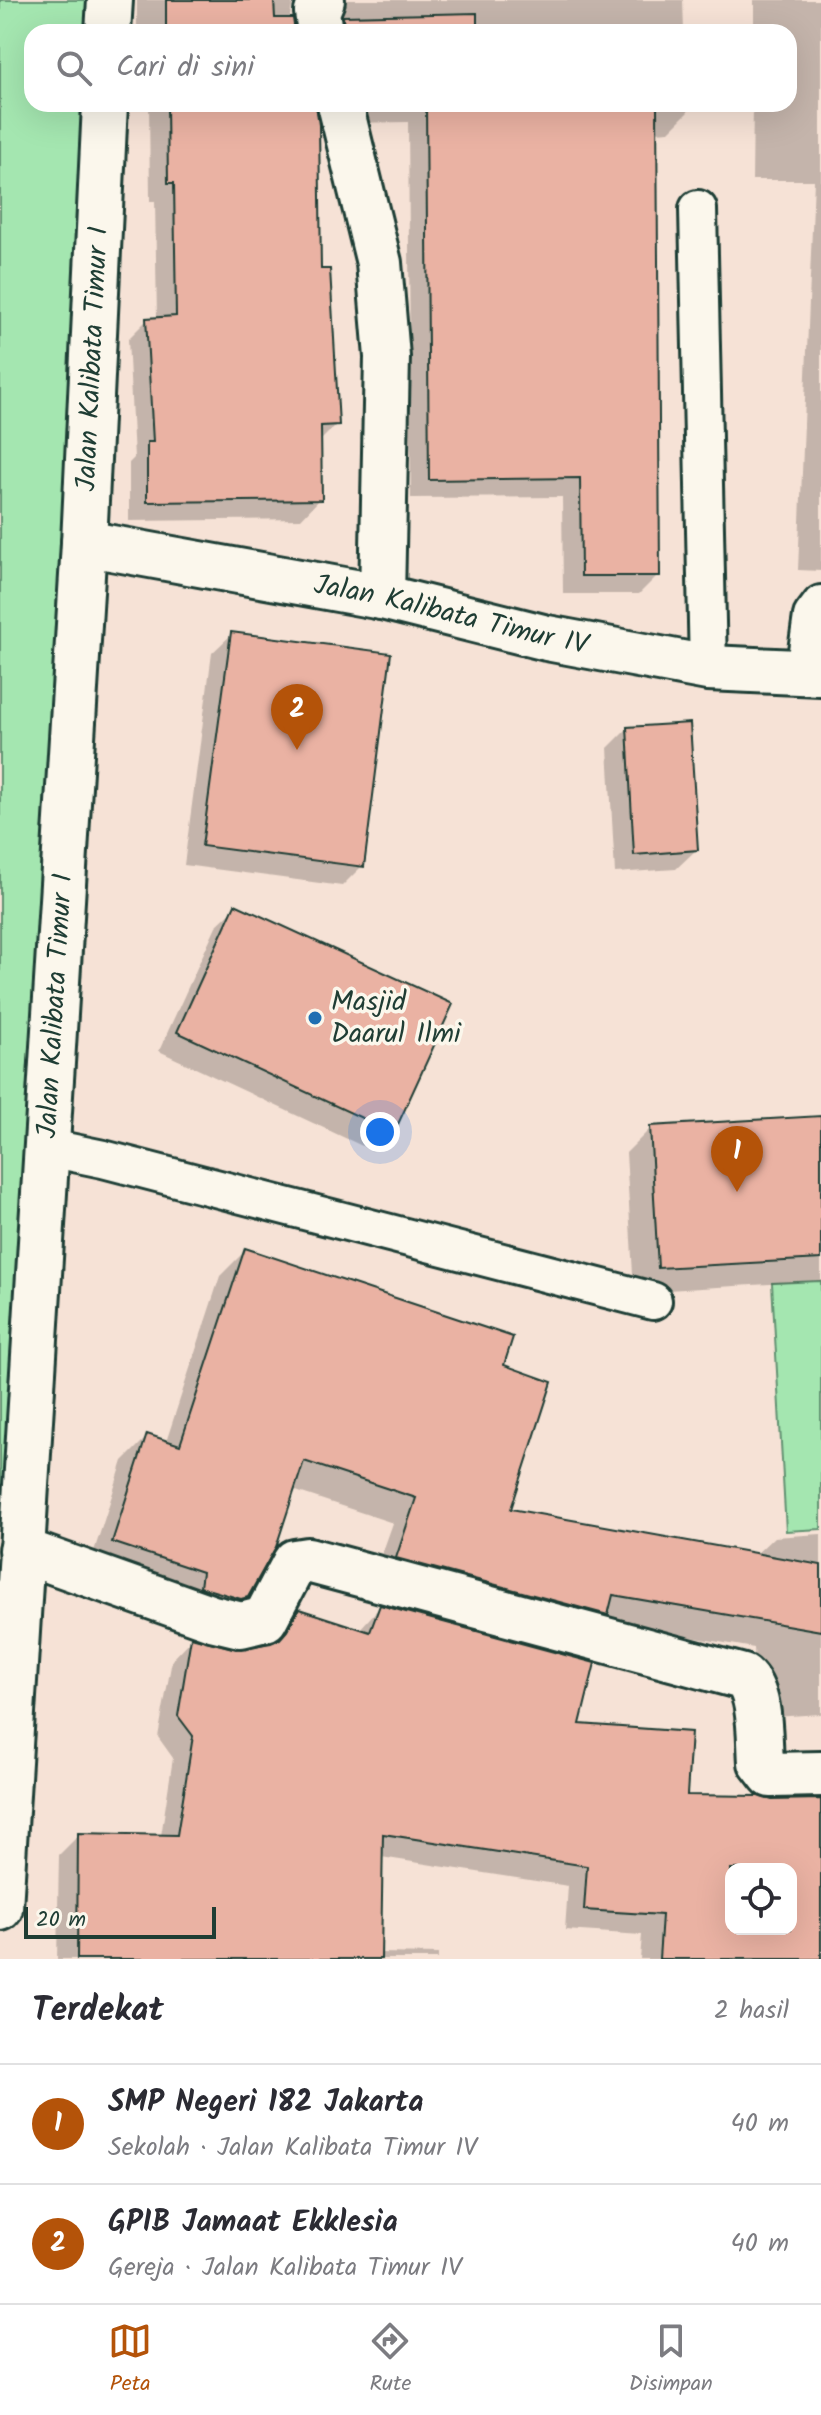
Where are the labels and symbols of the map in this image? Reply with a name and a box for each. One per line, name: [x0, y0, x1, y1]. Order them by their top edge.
street label: Jalan Kalibata Timur I: [64, 225, 122, 492]
street label: Jalan Kalibata Timur IV: [310, 563, 594, 668]
pin: 2: [271, 684, 323, 750]
street label: Jalan Kalibata Timur I: [25, 872, 86, 1140]
place label: Masjid Daarul Ilmi: [331, 980, 462, 1057]
marker: Masjid Daarul Ilmi: [306, 1009, 324, 1027]
your location: [360, 1112, 400, 1152]
pin: 1: [711, 1126, 763, 1192]
scale bar: [24, 1903, 216, 1939]

